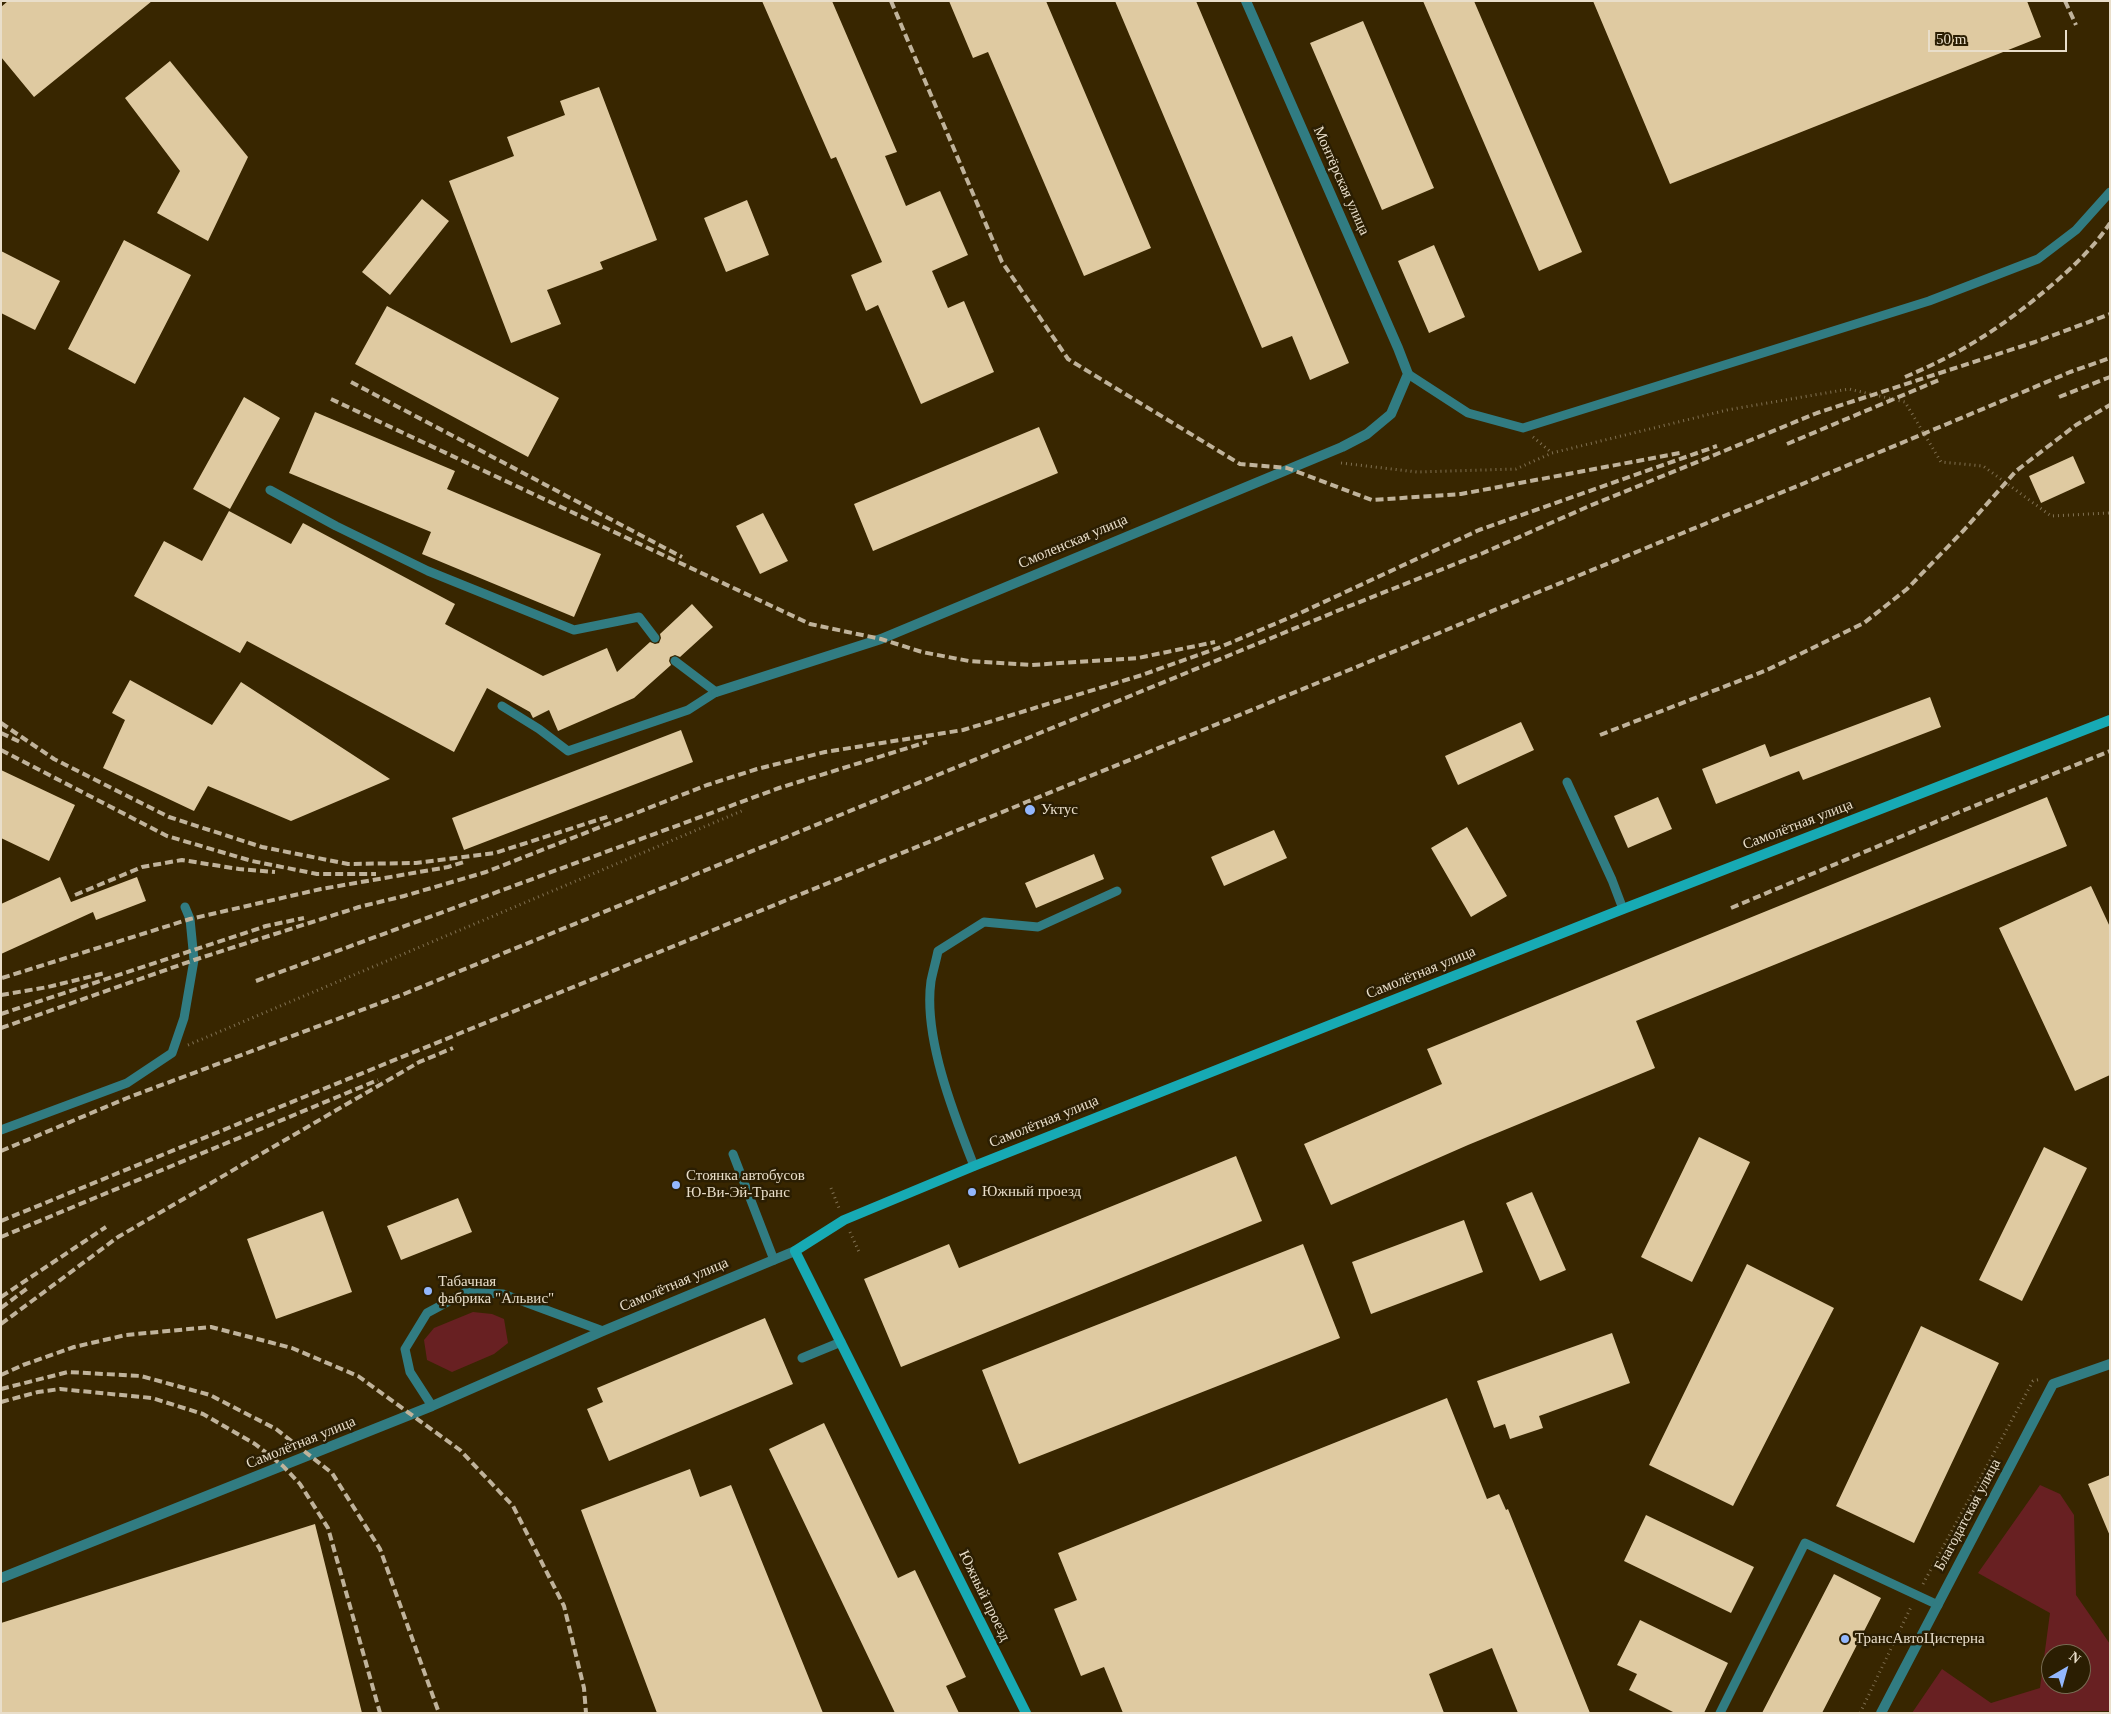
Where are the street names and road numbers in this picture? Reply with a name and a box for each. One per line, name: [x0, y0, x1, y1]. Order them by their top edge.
street label: Монтёрская улица: [1309, 124, 1373, 238]
street label: Смоленская улица: [1016, 511, 1130, 573]
street label: Самолётная улица: [1740, 796, 1856, 854]
street label: Самолётная улица: [1364, 943, 1478, 1003]
street label: Самолётная улица: [987, 1092, 1101, 1152]
street label: Самолётная улица: [617, 1254, 731, 1316]
street label: Самолётная улица: [244, 1413, 358, 1473]
street label: Благодатская улица: [1931, 1456, 2005, 1574]
street label: Южный проезд: [954, 1547, 1014, 1645]

